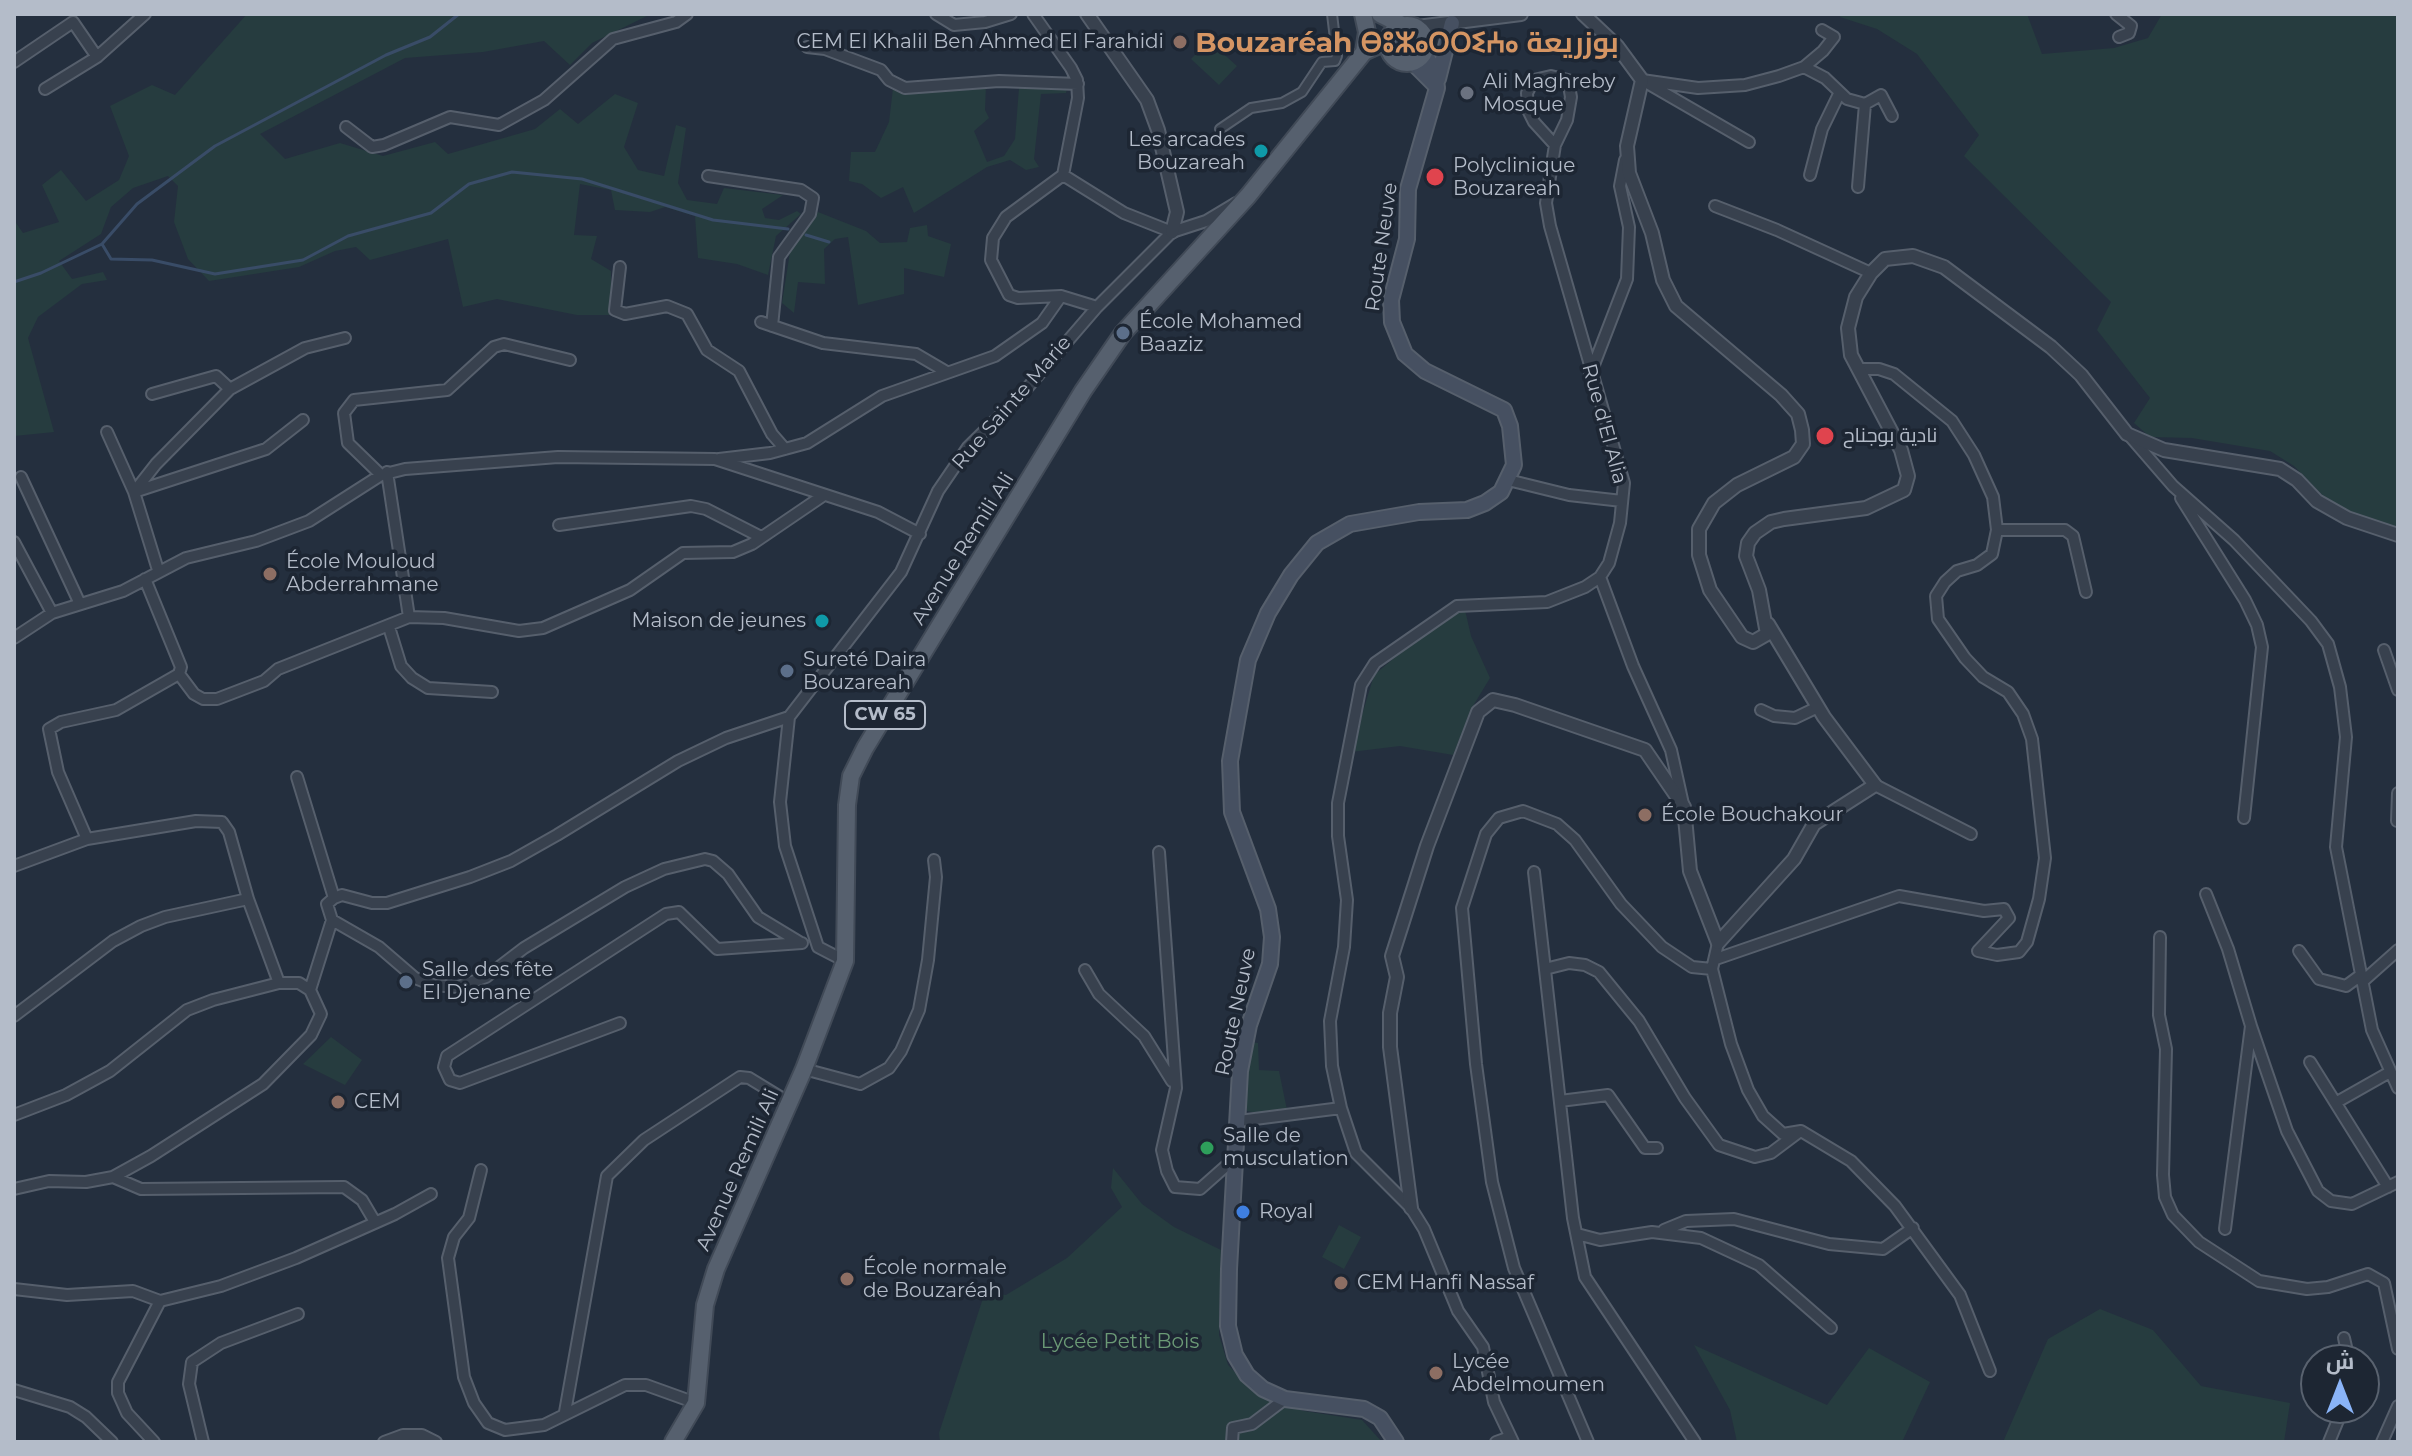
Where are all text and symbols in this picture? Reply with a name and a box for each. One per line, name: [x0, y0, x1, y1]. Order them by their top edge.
district label: Bouzaréah ⴱⵓⵣⴰⵔⵔⵉⵄⴰ بوزريعة: [1195, 27, 1619, 61]
place label: CEM El Khalil Ben Ahmed El Farahidi: [796, 30, 1164, 54]
marker: CEM El Khalil Ben Ahmed El Farahidi: [1171, 33, 1189, 51]
place label: Ali Maghreby Mosque: [1483, 70, 1615, 117]
marker: Ali Maghreby Mosque: [1458, 84, 1476, 102]
place label: Les arcades Bouzareah: [1128, 128, 1245, 175]
marker: Les arcades Bouzareah: [1252, 142, 1270, 160]
place label: Polyclinique Bouzareah: [1453, 154, 1575, 201]
marker: Polyclinique Bouzareah: [1424, 166, 1446, 188]
street label: Route Neuve: [1361, 181, 1403, 313]
place label: École Mohamed Baaziz: [1139, 310, 1302, 357]
marker: École Mohamed Baaziz: [1114, 324, 1132, 342]
street label: Rue Sainte Marie: [947, 331, 1077, 475]
street label: Rue d'El Alia: [1576, 361, 1632, 487]
place label: نادية بوجناح: [1843, 424, 1937, 448]
marker: نادية بوجناح: [1814, 425, 1836, 447]
street label: Avenue Remili Ali: [906, 468, 1020, 630]
place label: École Mouloud Abderrahmane: [286, 550, 439, 597]
marker: École Mouloud Abderrahmane: [261, 565, 279, 583]
place label: Maison de jeunes: [631, 609, 806, 633]
marker: Maison de jeunes: [813, 612, 831, 630]
place label: Sureté Daira Bouzareah: [803, 648, 926, 695]
marker: Sureté Daira Bouzareah: [778, 662, 796, 680]
road number: CW 65: [845, 701, 925, 729]
place label: École Bouchakour: [1661, 803, 1844, 827]
marker: École Bouchakour: [1636, 806, 1654, 824]
street label: Route Neuve: [1211, 946, 1261, 1078]
place label: Salle des fête El Djenane: [422, 958, 553, 1005]
marker: Salle des fête El Djenane: [397, 973, 415, 991]
street label: Avenue Remili Ali: [691, 1085, 785, 1255]
place label: CEM: [354, 1090, 401, 1114]
marker: CEM: [329, 1093, 347, 1111]
place label: Salle de musculation: [1223, 1124, 1349, 1171]
marker: Salle de musculation: [1198, 1139, 1216, 1157]
place label: Royal: [1259, 1200, 1313, 1224]
marker: Royal: [1234, 1203, 1252, 1221]
place label: École normale de Bouzaréah: [863, 1256, 1007, 1303]
marker: École normale de Bouzaréah: [838, 1270, 856, 1288]
place label: CEM Hanfi Nassaf: [1357, 1271, 1534, 1295]
marker: CEM Hanfi Nassaf: [1332, 1274, 1350, 1292]
park label: Lycée Petit Bois: [1041, 1330, 1199, 1354]
north arrow: [2300, 1344, 2380, 1424]
text: ش: [2326, 1348, 2354, 1375]
place label: Lycée Abdelmoumen: [1452, 1350, 1605, 1397]
marker: Lycée Abdelmoumen: [1427, 1364, 1445, 1382]

